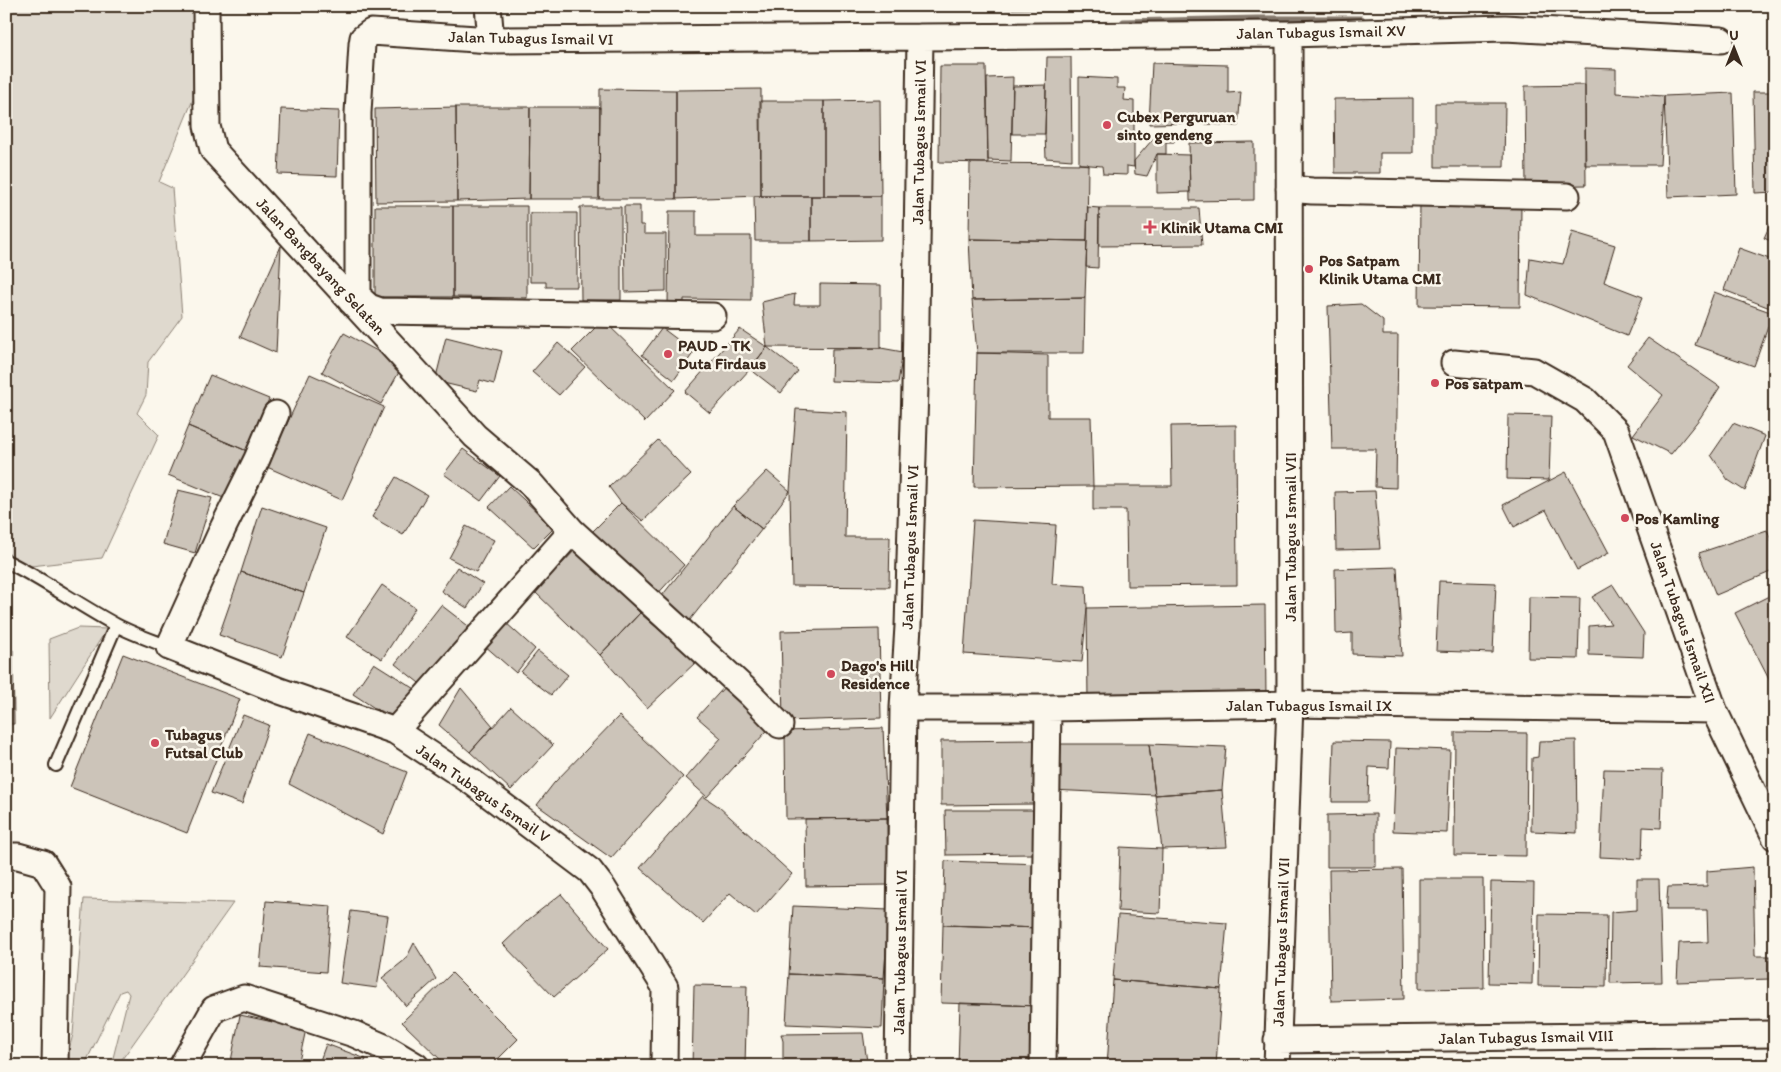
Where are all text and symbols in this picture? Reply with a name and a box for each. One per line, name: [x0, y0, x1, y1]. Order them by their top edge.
street label: Jalan Tubagus Ismail XV: [1236, 21, 1406, 43]
north arrow: [1708, 22, 1758, 72]
street label: Jalan Tubagus Ismail VI: [448, 27, 614, 49]
text: U: [1729, 27, 1739, 44]
street label: Jalan Tubagus Ismail VI: [908, 59, 930, 225]
place label: Cubex Perguruan sinto gendeng: [1117, 107, 1236, 145]
marker: Cubex Perguruan sinto gendeng: [1101, 119, 1113, 131]
street label: Jalan Bangbayang Selatan: [252, 193, 390, 339]
place label: Klinik Utama CMI: [1161, 218, 1283, 237]
marker: Klinik Utama CMI: [1143, 220, 1157, 234]
place label: Pos Satpam Klinik Utama CMI: [1319, 251, 1441, 288]
marker: Pos Satpam Klinik Utama CMI: [1303, 263, 1315, 275]
place label: PAUD - TK Duta Firdaus: [678, 336, 766, 373]
marker: PAUD - TK Duta Firdaus: [662, 348, 674, 360]
place label: Pos satpam: [1445, 374, 1523, 394]
marker: Pos satpam: [1429, 377, 1441, 389]
street label: Jalan Tubagus Ismail VII: [1281, 452, 1300, 622]
street label: Jalan Tubagus Ismail VI: [898, 464, 922, 630]
place label: Pos Kamling: [1635, 509, 1720, 529]
marker: Pos Kamling: [1619, 512, 1631, 524]
street label: Jalan Tubagus Ismail XII: [1646, 538, 1720, 706]
place label: Dago's Hill Residence: [841, 656, 915, 693]
marker: Dago's Hill Residence: [825, 668, 837, 680]
street label: Jalan Tubagus Ismail IX: [1226, 696, 1392, 715]
place label: Tubagus Futsal Club: [164, 725, 243, 762]
marker: Tubagus Futsal Club: [149, 737, 161, 749]
street label: Jalan Tubagus Ismail V: [412, 740, 554, 847]
street label: Jalan Tubagus Ismail VII: [1269, 857, 1293, 1027]
street label: Jalan Tubagus Ismail VI: [889, 869, 911, 1035]
street label: Jalan Tubagus Ismail VIII: [1438, 1026, 1614, 1048]

